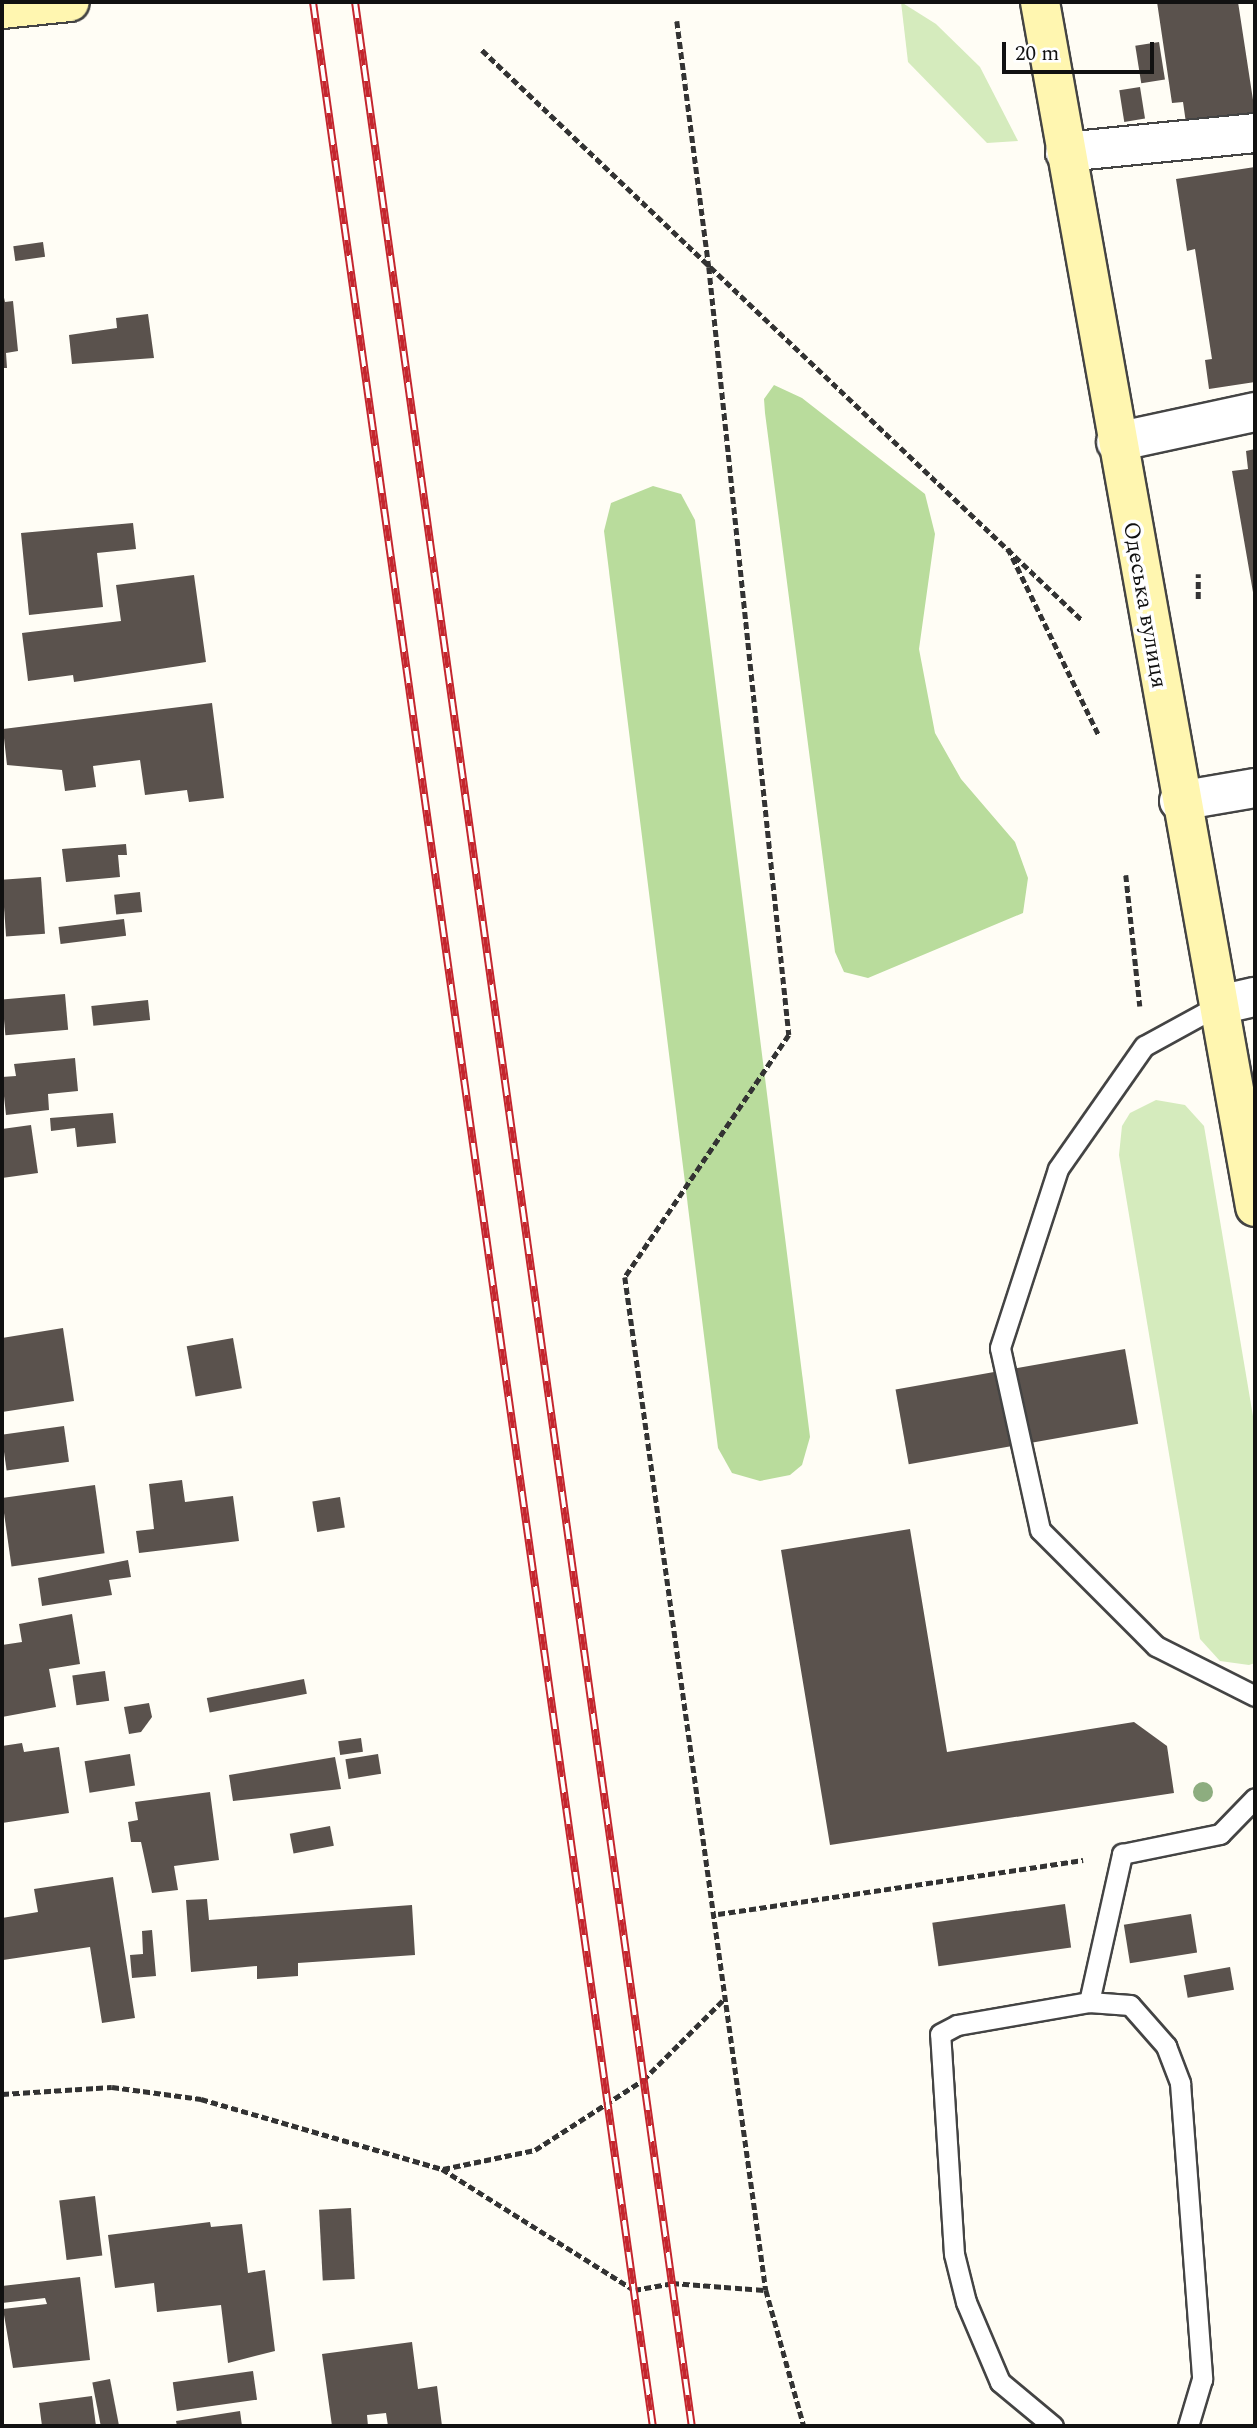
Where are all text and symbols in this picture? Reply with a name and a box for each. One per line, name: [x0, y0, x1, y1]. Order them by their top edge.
scale bar: [1005, 28, 1157, 72]
text: 20 m: [1015, 38, 1059, 70]
street label: Одеська вулиця: [1116, 520, 1172, 690]

